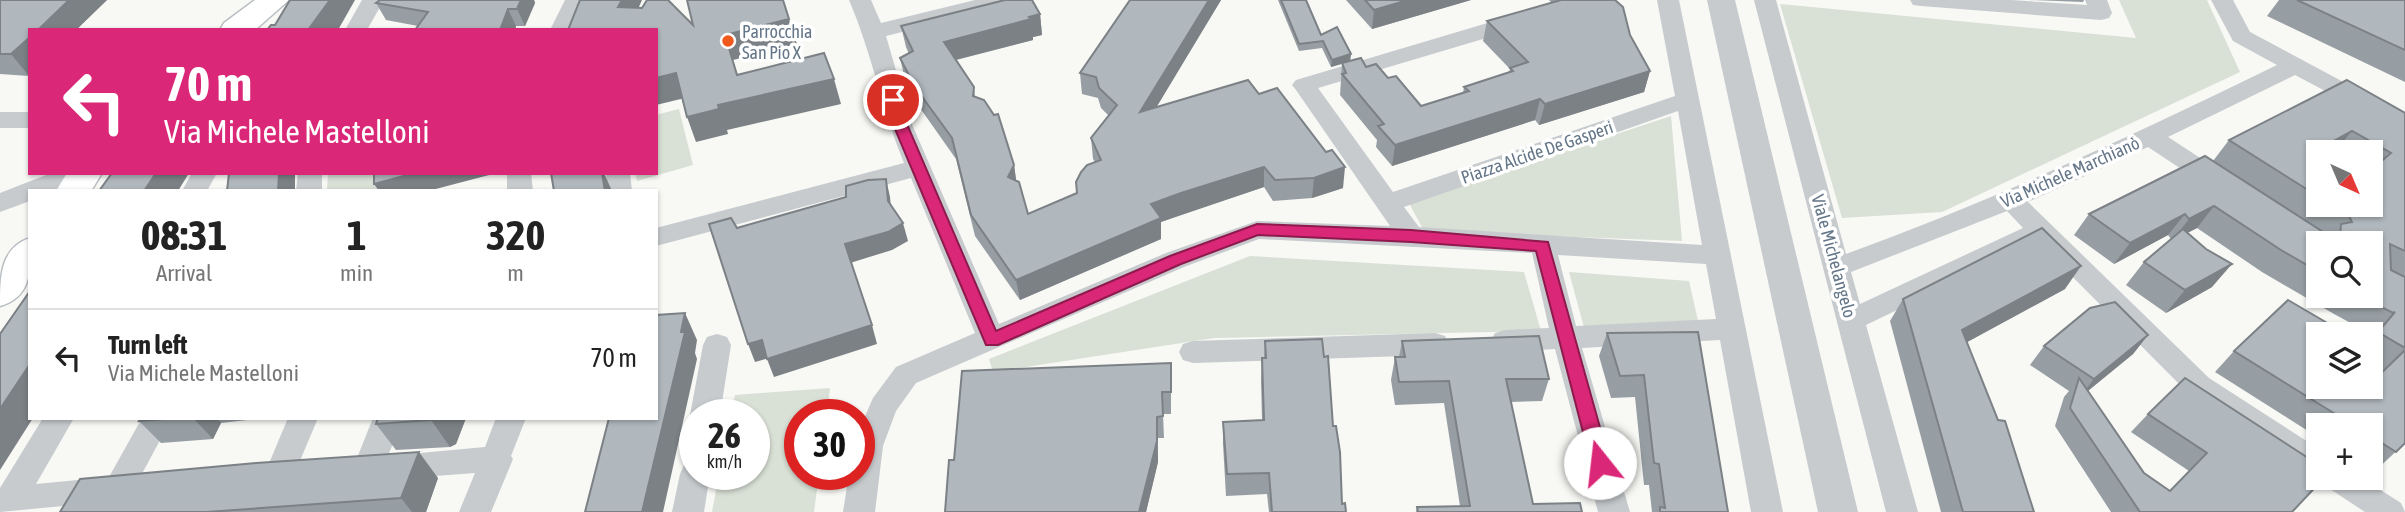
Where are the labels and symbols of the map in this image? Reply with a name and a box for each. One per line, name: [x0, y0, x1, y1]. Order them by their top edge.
place label: Parrocchia San Pio X: [742, 21, 812, 63]
marker: Parrocchia San Pio X: [720, 33, 736, 49]
pin: [863, 70, 923, 130]
street label: Piazza Alcide De Gasperi: [1458, 116, 1616, 188]
street label: Via Michele Marchianò: [1997, 132, 2143, 212]
north arrow: [2306, 140, 2384, 217]
street label: Viale Michelangelo: [1807, 192, 1861, 320]
speed limit sign: 30: [784, 399, 875, 490]
position arrow: [1563, 426, 1637, 500]

